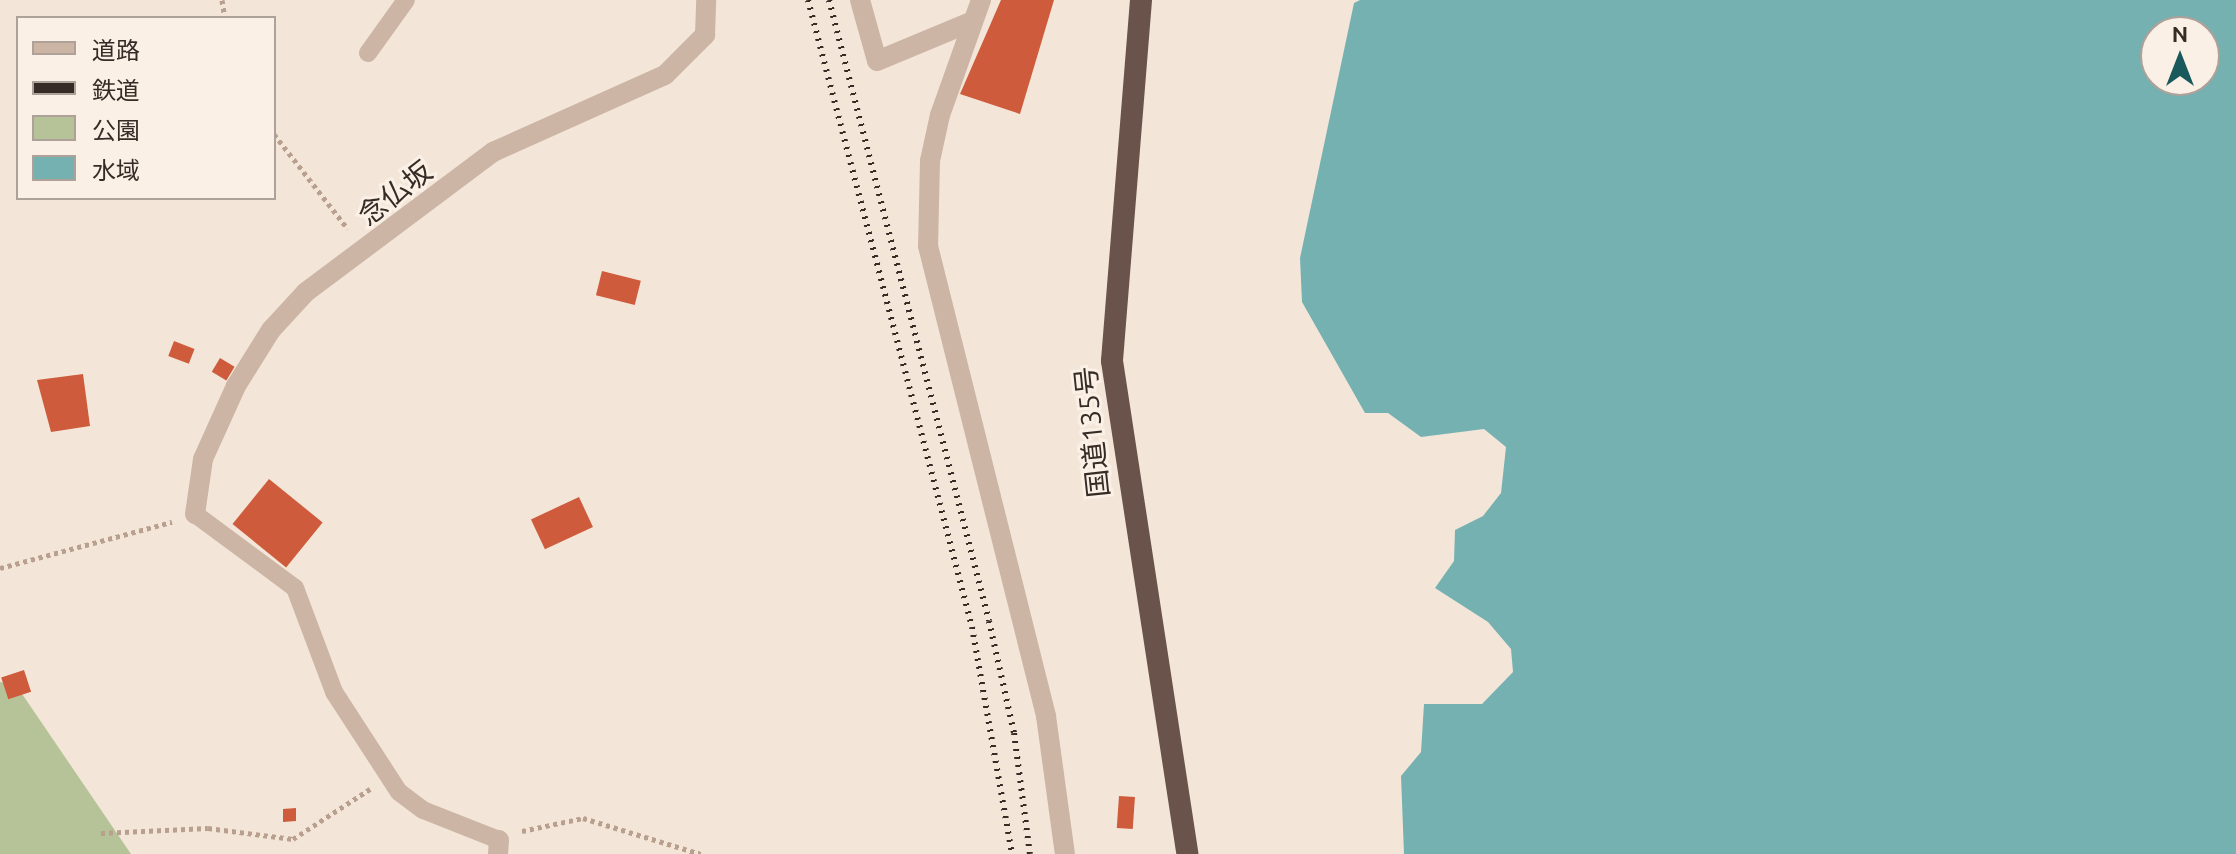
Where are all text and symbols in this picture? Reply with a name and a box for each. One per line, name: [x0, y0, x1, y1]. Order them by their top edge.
legend: [16, 16, 276, 200]
north arrow: [2140, 16, 2220, 96]
text: N: [2172, 21, 2188, 46]
text: 道路: [92, 37, 140, 64]
text: 鉄道: [92, 77, 140, 104]
text: 公園: [92, 117, 140, 144]
street label: 念仏坂: [352, 154, 438, 232]
text: 水域: [92, 157, 140, 184]
street label: 国道135号: [1068, 365, 1116, 499]

